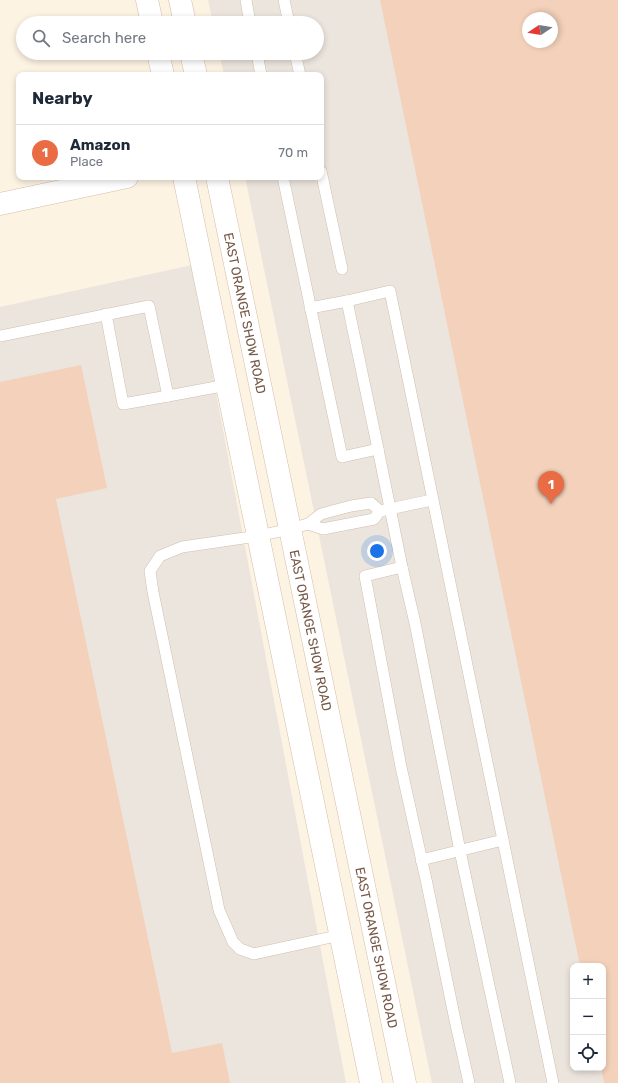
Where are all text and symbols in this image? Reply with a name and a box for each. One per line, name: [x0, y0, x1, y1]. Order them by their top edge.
north arrow: [522, 12, 558, 48]
search box: [16, 16, 324, 60]
icon: search: [30, 27, 52, 49]
text: Search here: [62, 29, 146, 47]
text: Nearby: [32, 88, 93, 108]
text: Amazon: [70, 136, 130, 154]
text: 1: [42, 145, 48, 160]
text: 70 m: [278, 145, 308, 160]
text: Place: [70, 154, 103, 169]
street label: EAST ORANGE SHOW ROAD: [221, 231, 269, 395]
pin: 1: [538, 471, 564, 504]
your location: [367, 541, 387, 561]
street label: EAST ORANGE SHOW ROAD: [287, 548, 335, 712]
street label: EAST ORANGE SHOW ROAD: [353, 866, 401, 1030]
map controls: [570, 963, 606, 1071]
button: +: [570, 963, 606, 999]
button: −: [570, 999, 606, 1035]
button: locate: [570, 1035, 606, 1071]

